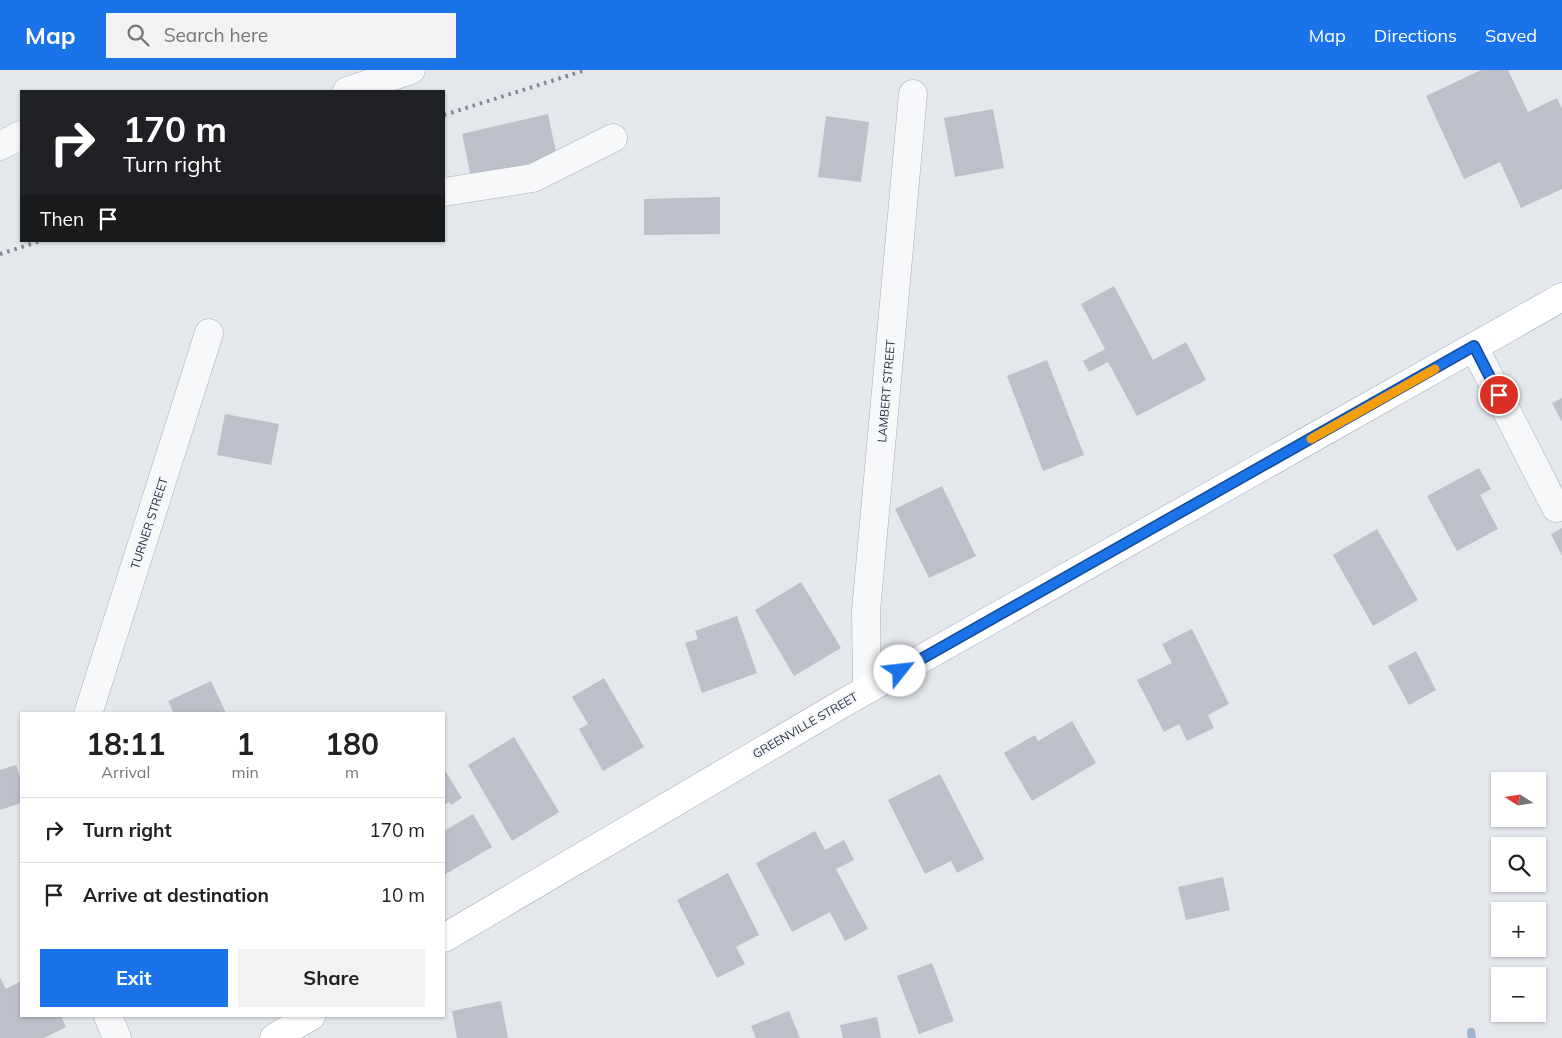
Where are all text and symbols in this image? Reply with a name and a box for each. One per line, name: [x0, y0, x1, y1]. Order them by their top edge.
search box: [106, 13, 456, 58]
text: Map: [25, 20, 76, 50]
icon: search: [124, 21, 152, 49]
text: Search here: [164, 23, 268, 47]
text: Map: [1309, 24, 1346, 47]
text: Directions: [1374, 24, 1457, 47]
text: Saved: [1485, 24, 1537, 47]
text: 170 m: [123, 107, 227, 151]
icon: right: [40, 110, 105, 175]
text: Turn right: [123, 150, 221, 178]
icon: arrive: [94, 205, 122, 233]
text: Then: [40, 207, 84, 231]
street label: LAMBERT STREET: [874, 338, 898, 443]
pin: [1478, 374, 1520, 416]
icon: arrive: [1485, 381, 1513, 409]
street label: TURNER STREET: [127, 474, 171, 571]
position arrow: [873, 644, 925, 696]
street label: GREENVILLE STREET: [750, 688, 861, 761]
text: 18:11: [86, 725, 166, 763]
text: 1: [236, 725, 254, 763]
text: 180: [325, 725, 379, 763]
text: Arrival: [101, 762, 150, 782]
text: min: [232, 762, 259, 782]
text: m: [345, 762, 359, 782]
north arrow: [1491, 772, 1546, 828]
map controls: [1491, 772, 1546, 1022]
icon: right: [40, 816, 68, 844]
text: Turn right: [83, 818, 172, 842]
text: 170 m: [369, 818, 425, 842]
button: search: [1491, 837, 1546, 892]
icon: arrive: [40, 881, 68, 909]
text: Arrive at destination: [83, 883, 269, 907]
text: 10 m: [381, 883, 425, 907]
button: +: [1491, 902, 1546, 957]
button: Exit: [40, 949, 228, 1007]
button: Share: [238, 949, 425, 1007]
button: −: [1491, 967, 1546, 1022]

